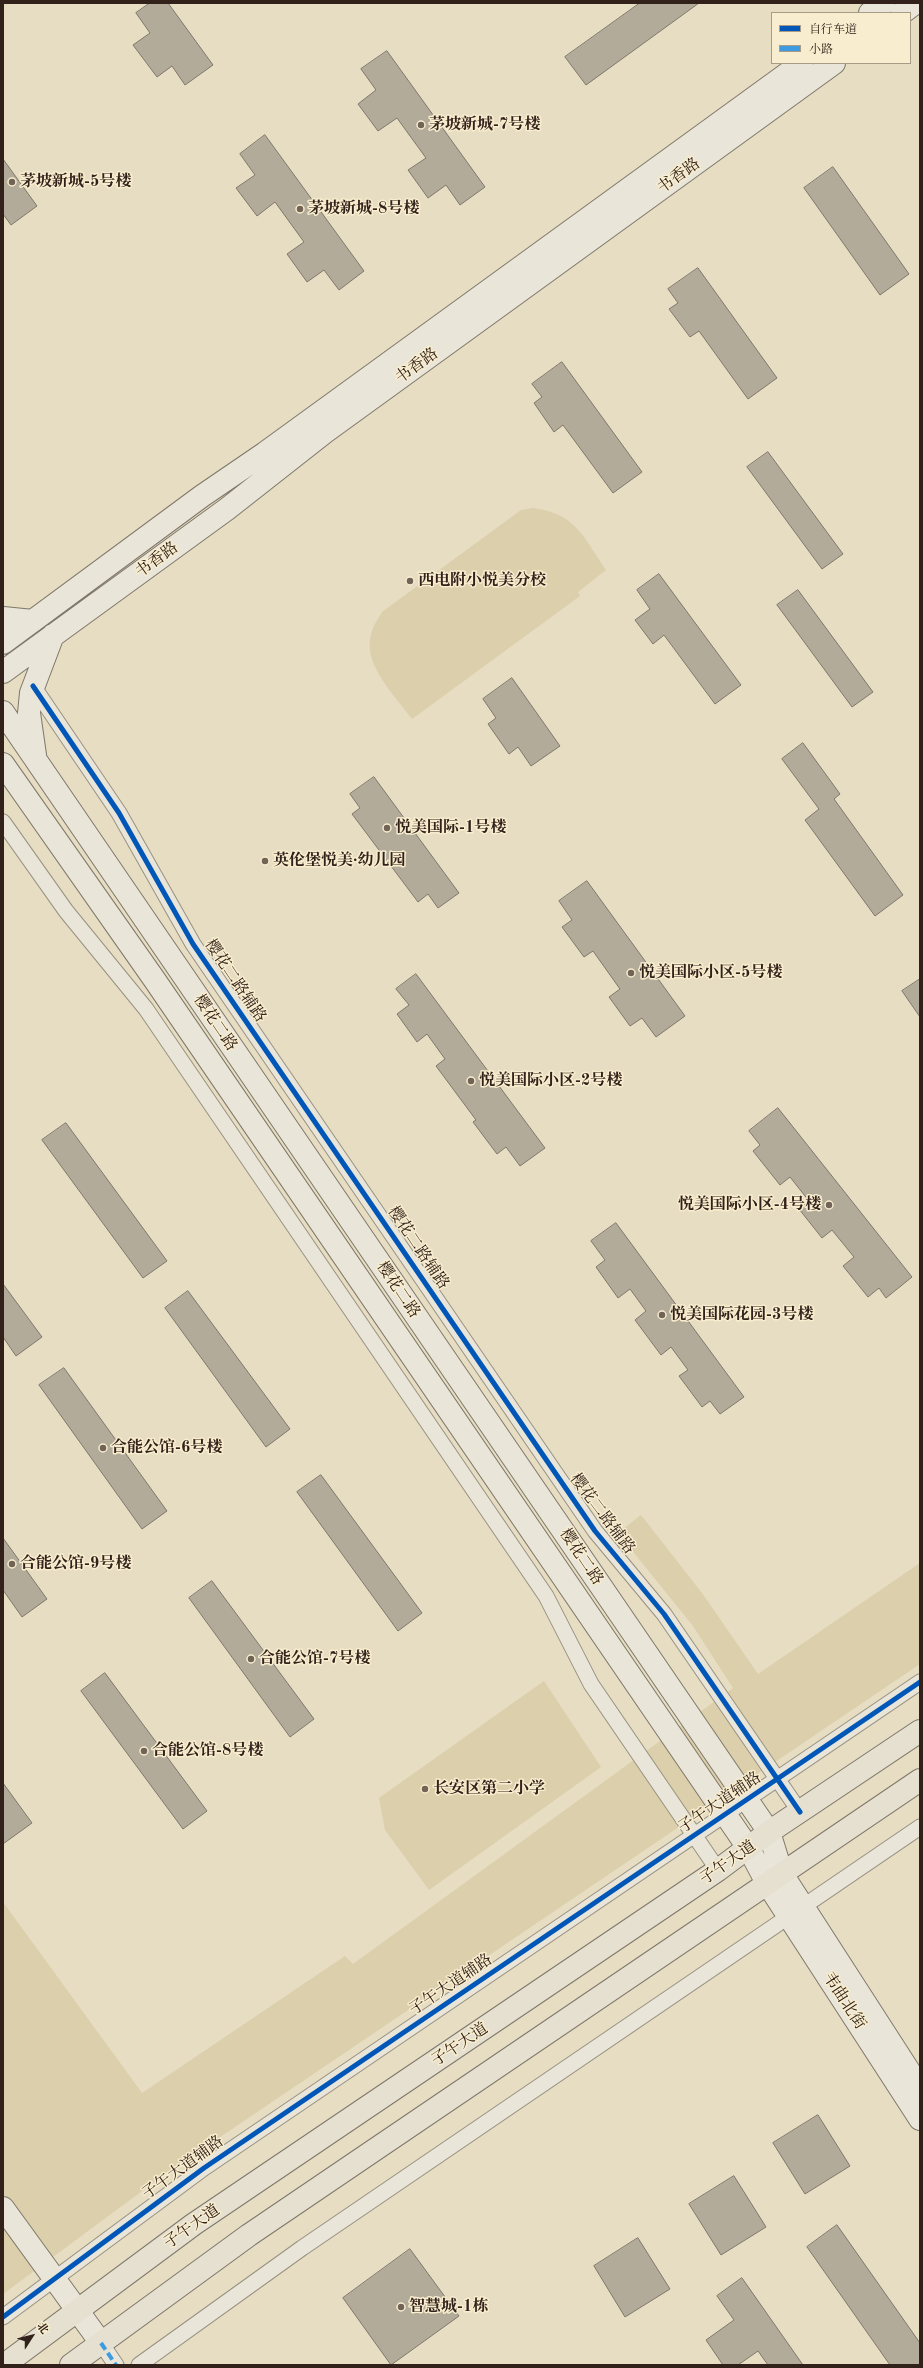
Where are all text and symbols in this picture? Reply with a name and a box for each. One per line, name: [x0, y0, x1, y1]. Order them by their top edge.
legend: [771, 12, 911, 64]
text: 自行车道: [809, 24, 857, 36]
text: 小路: [809, 44, 833, 56]
place label: 茅坡新城-7号楼: [429, 115, 540, 135]
marker: 茅坡新城-7号楼: [416, 120, 426, 130]
street label: 书香路: [654, 154, 704, 198]
place label: 茅坡新城-5号楼: [20, 172, 131, 192]
marker: 茅坡新城-5号楼: [7, 177, 17, 187]
place label: 茅坡新城-8号楼: [308, 199, 419, 219]
marker: 茅坡新城-8号楼: [295, 204, 305, 214]
street label: 书香路: [392, 344, 442, 388]
street label: 书香路: [132, 538, 182, 582]
place label: 西电附小悦美分校: [418, 571, 546, 591]
marker: 西电附小悦美分校: [405, 576, 415, 586]
place label: 悦美国际-1号楼: [395, 818, 506, 838]
marker: 悦美国际-1号楼: [382, 823, 392, 833]
place label: 英伦堡悦美·幼儿园: [273, 851, 405, 871]
marker: 英伦堡悦美·幼儿园: [260, 856, 270, 866]
street label: 樱花二路辅路: [200, 936, 270, 1026]
place label: 悦美国际小区-5号楼: [639, 963, 782, 983]
marker: 悦美国际小区-5号楼: [626, 968, 636, 978]
street label: 樱花二路: [189, 991, 241, 1055]
place label: 悦美国际小区-2号楼: [479, 1071, 622, 1091]
marker: 悦美国际小区-2号楼: [466, 1076, 476, 1086]
place label: 悦美国际小区-4号楼: [678, 1195, 821, 1215]
marker: 悦美国际小区-4号楼: [824, 1200, 834, 1210]
street label: 樱花二路辅路: [383, 1203, 453, 1293]
street label: 樱花二路: [372, 1258, 424, 1322]
place label: 悦美国际花园-3号楼: [670, 1305, 813, 1325]
marker: 悦美国际花园-3号楼: [657, 1310, 667, 1320]
place label: 合能公馆-6号楼: [111, 1438, 222, 1458]
marker: 合能公馆-6号楼: [98, 1443, 108, 1453]
street label: 樱花二路辅路: [565, 1470, 639, 1558]
street label: 樱花二路: [555, 1525, 607, 1589]
place label: 合能公馆-9号楼: [20, 1554, 131, 1574]
marker: 合能公馆-9号楼: [7, 1559, 17, 1569]
place label: 合能公馆-7号楼: [259, 1649, 370, 1669]
marker: 合能公馆-7号楼: [246, 1654, 256, 1664]
place label: 合能公馆-8号楼: [152, 1741, 263, 1761]
marker: 合能公馆-8号楼: [139, 1746, 149, 1756]
street label: 子午大道辅路: [675, 1768, 765, 1838]
place label: 长安区第二小学: [433, 1779, 545, 1799]
marker: 长安区第二小学: [420, 1784, 430, 1794]
street label: 子午大道: [696, 1837, 760, 1889]
street label: 子午大道辅路: [406, 1950, 496, 2020]
street label: 韦曲北街: [819, 1969, 869, 2033]
street label: 子午大道: [428, 2019, 492, 2071]
street label: 子午大道辅路: [139, 2132, 227, 2204]
street label: 子午大道: [160, 2201, 224, 2253]
place label: 智慧城-1栋: [409, 2297, 488, 2317]
marker: 智慧城-1栋: [396, 2302, 406, 2312]
north arrow: [12, 2316, 52, 2356]
text: 北: [34, 2321, 50, 2336]

